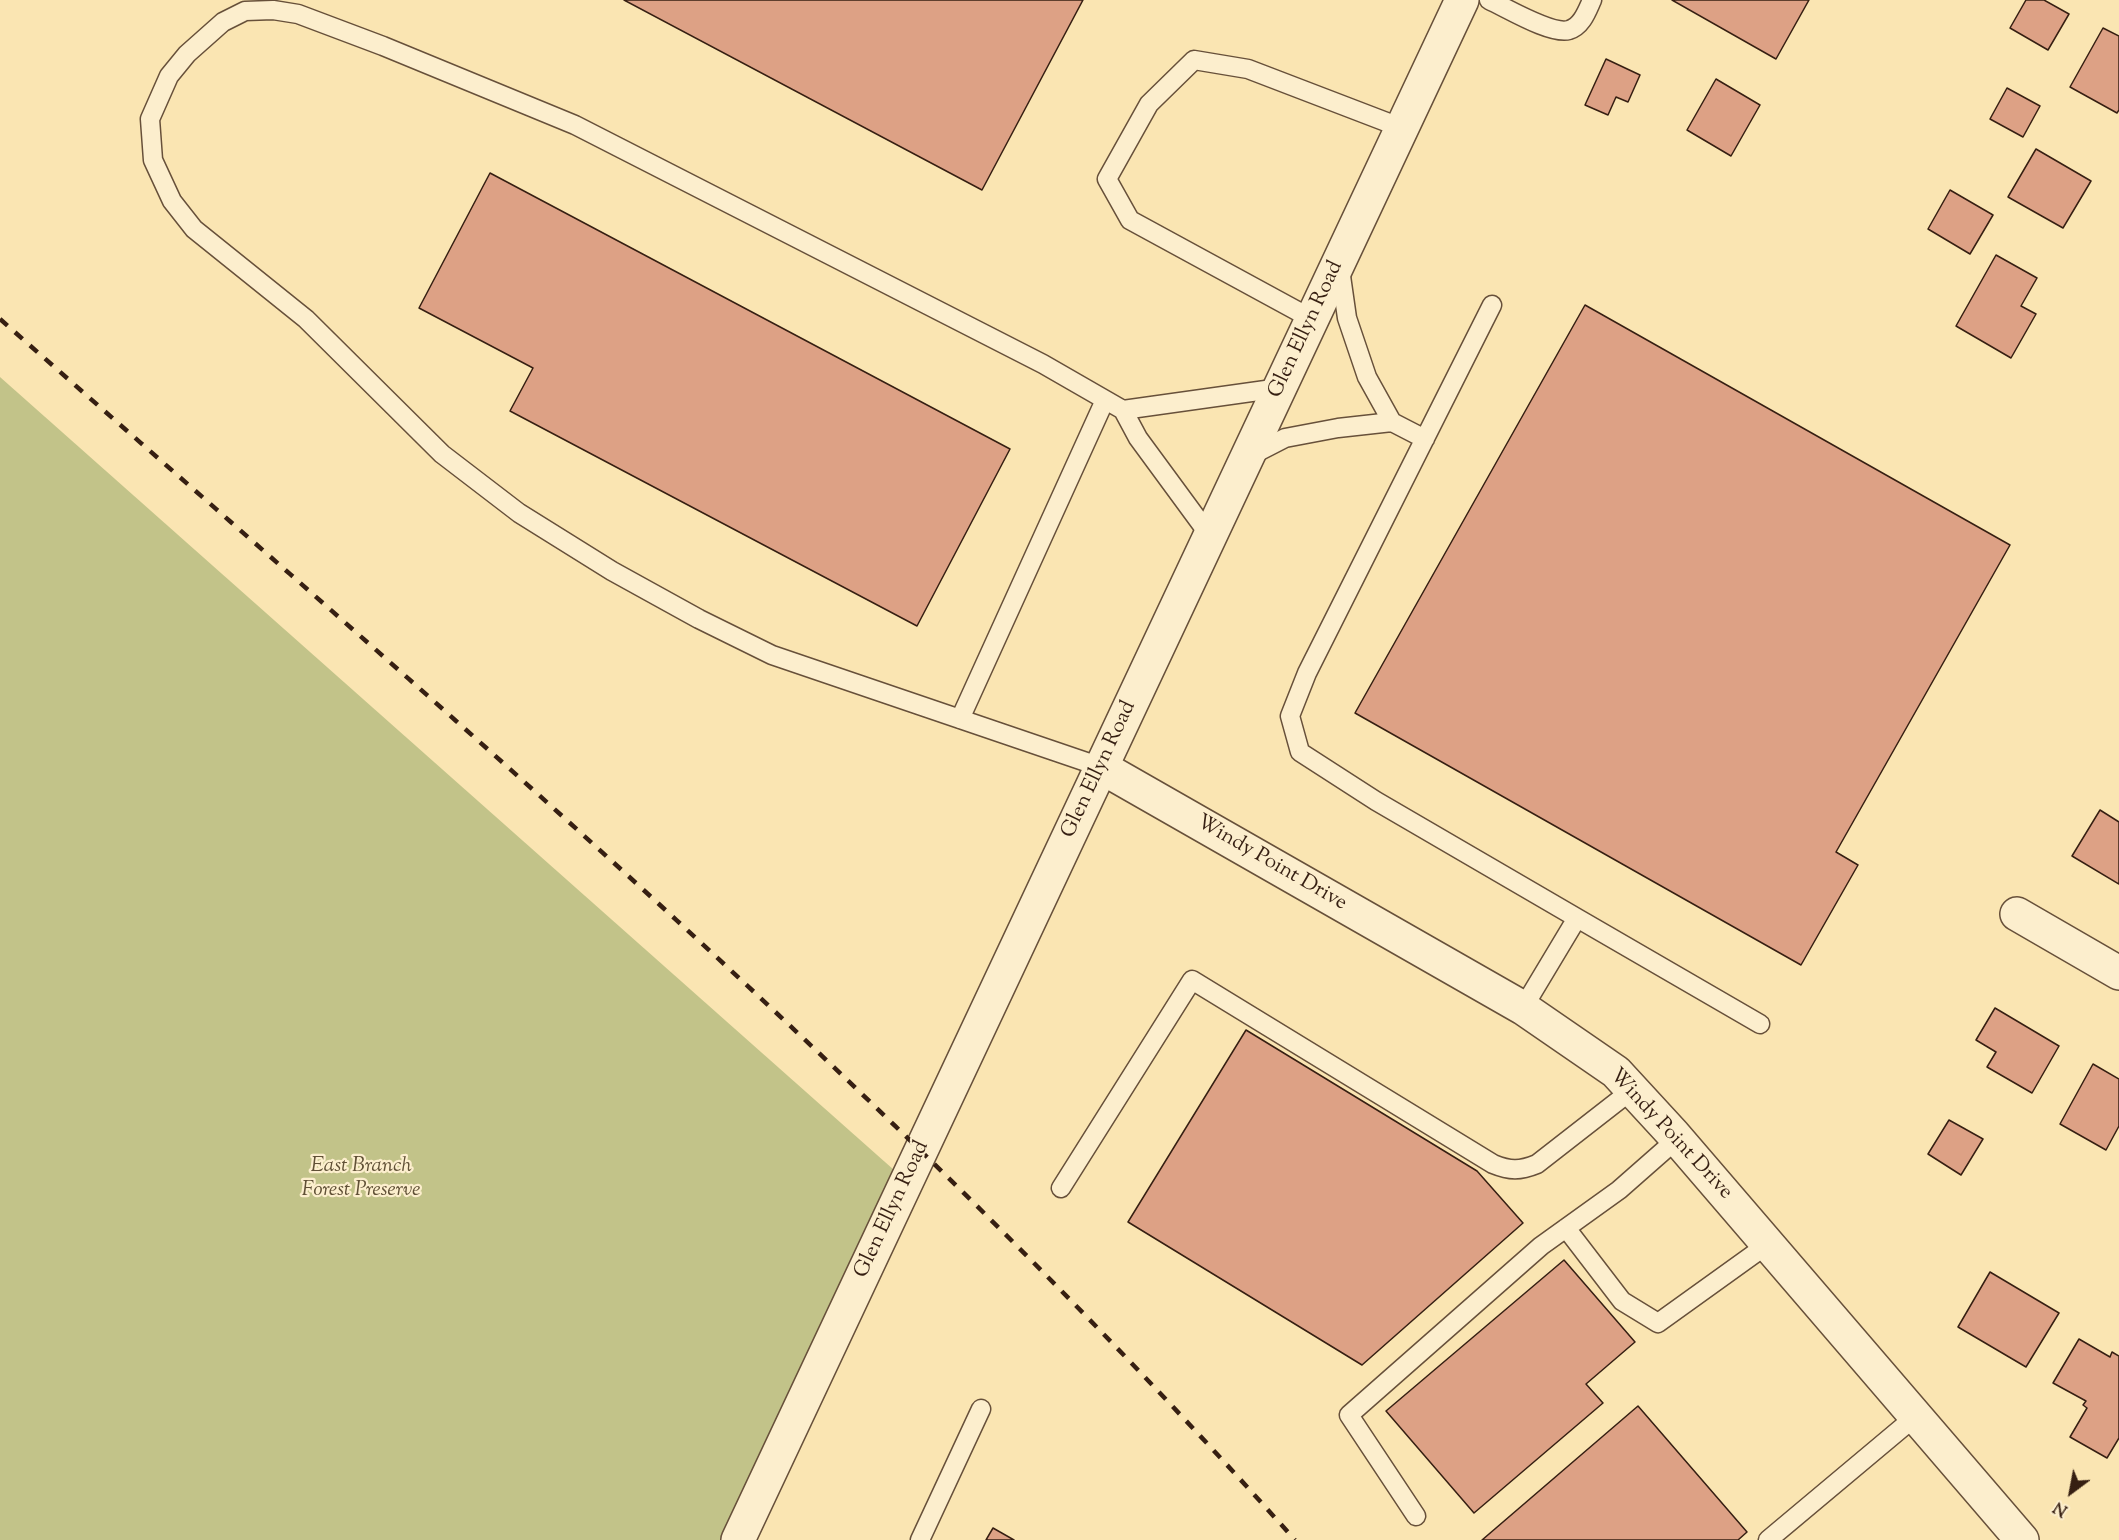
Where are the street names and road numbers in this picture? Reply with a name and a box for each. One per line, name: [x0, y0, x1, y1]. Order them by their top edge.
street label: Glen Ellyn Road: [1264, 257, 1350, 403]
street label: Glen Ellyn Road: [1057, 697, 1143, 843]
street label: Windy Point Drive: [1191, 811, 1351, 917]
street label: Windy Point Drive: [1603, 1064, 1737, 1206]
street label: Glen Ellyn Road: [850, 1137, 936, 1283]

